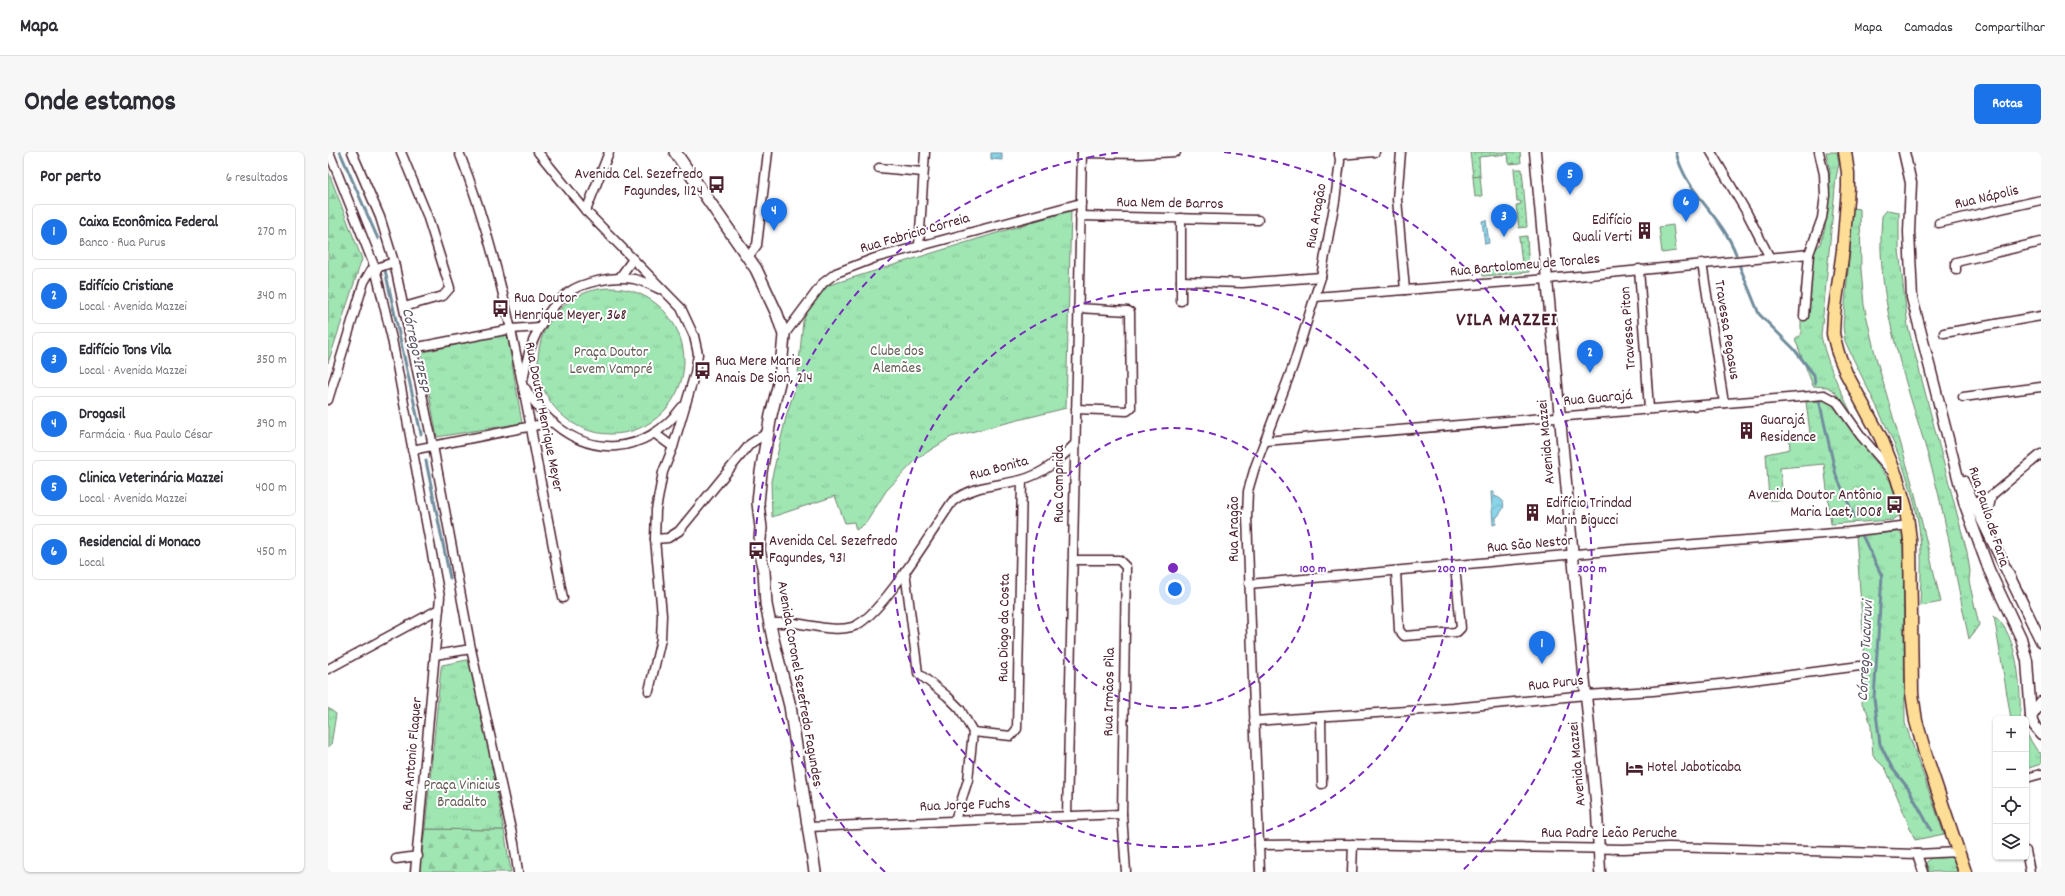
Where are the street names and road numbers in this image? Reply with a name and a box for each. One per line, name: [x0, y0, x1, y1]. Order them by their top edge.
street label: Rua Nápolis: [1953, 180, 2021, 216]
street label: Rua Aragão: [1300, 181, 1334, 250]
street label: Rua Nem de Barros: [1116, 192, 1224, 216]
street label: Rua Fabricio Correia: [858, 208, 973, 260]
street label: Rua Bartolomeu de Torales: [1449, 248, 1601, 284]
street label: Travessa Pegasus: [1707, 279, 1745, 381]
street label: Travessa Piton: [1615, 286, 1643, 370]
street label: Rua Doutor Henrique Meyer: [518, 340, 568, 494]
street label: Rua Guarajá: [1563, 385, 1634, 413]
street label: Avenida Mazzei: [1532, 399, 1562, 485]
street label: Rua Comprida: [1049, 444, 1071, 523]
street label: Rua Bonita: [967, 450, 1032, 487]
street label: Rua Paulo de Faria: [1961, 464, 2015, 571]
street label: Rua Aragão: [1224, 496, 1246, 562]
street label: Rua São Nestor: [1486, 530, 1574, 560]
street label: Rua Diogo da Costa: [993, 573, 1017, 682]
street label: Avenida Coronel Sezefredo Fagundes: [770, 579, 828, 789]
street label: Rua Irmãos Pìla: [1098, 646, 1122, 737]
street label: Rua Purus: [1527, 670, 1585, 698]
street label: Rua Antonio Flaquer: [397, 696, 429, 812]
street label: Avenida Mazzei: [1563, 721, 1593, 807]
street label: Rua Jorge Fuchs: [919, 793, 1011, 819]
street label: Rua Padre Leão Peruche: [1541, 823, 1677, 845]

